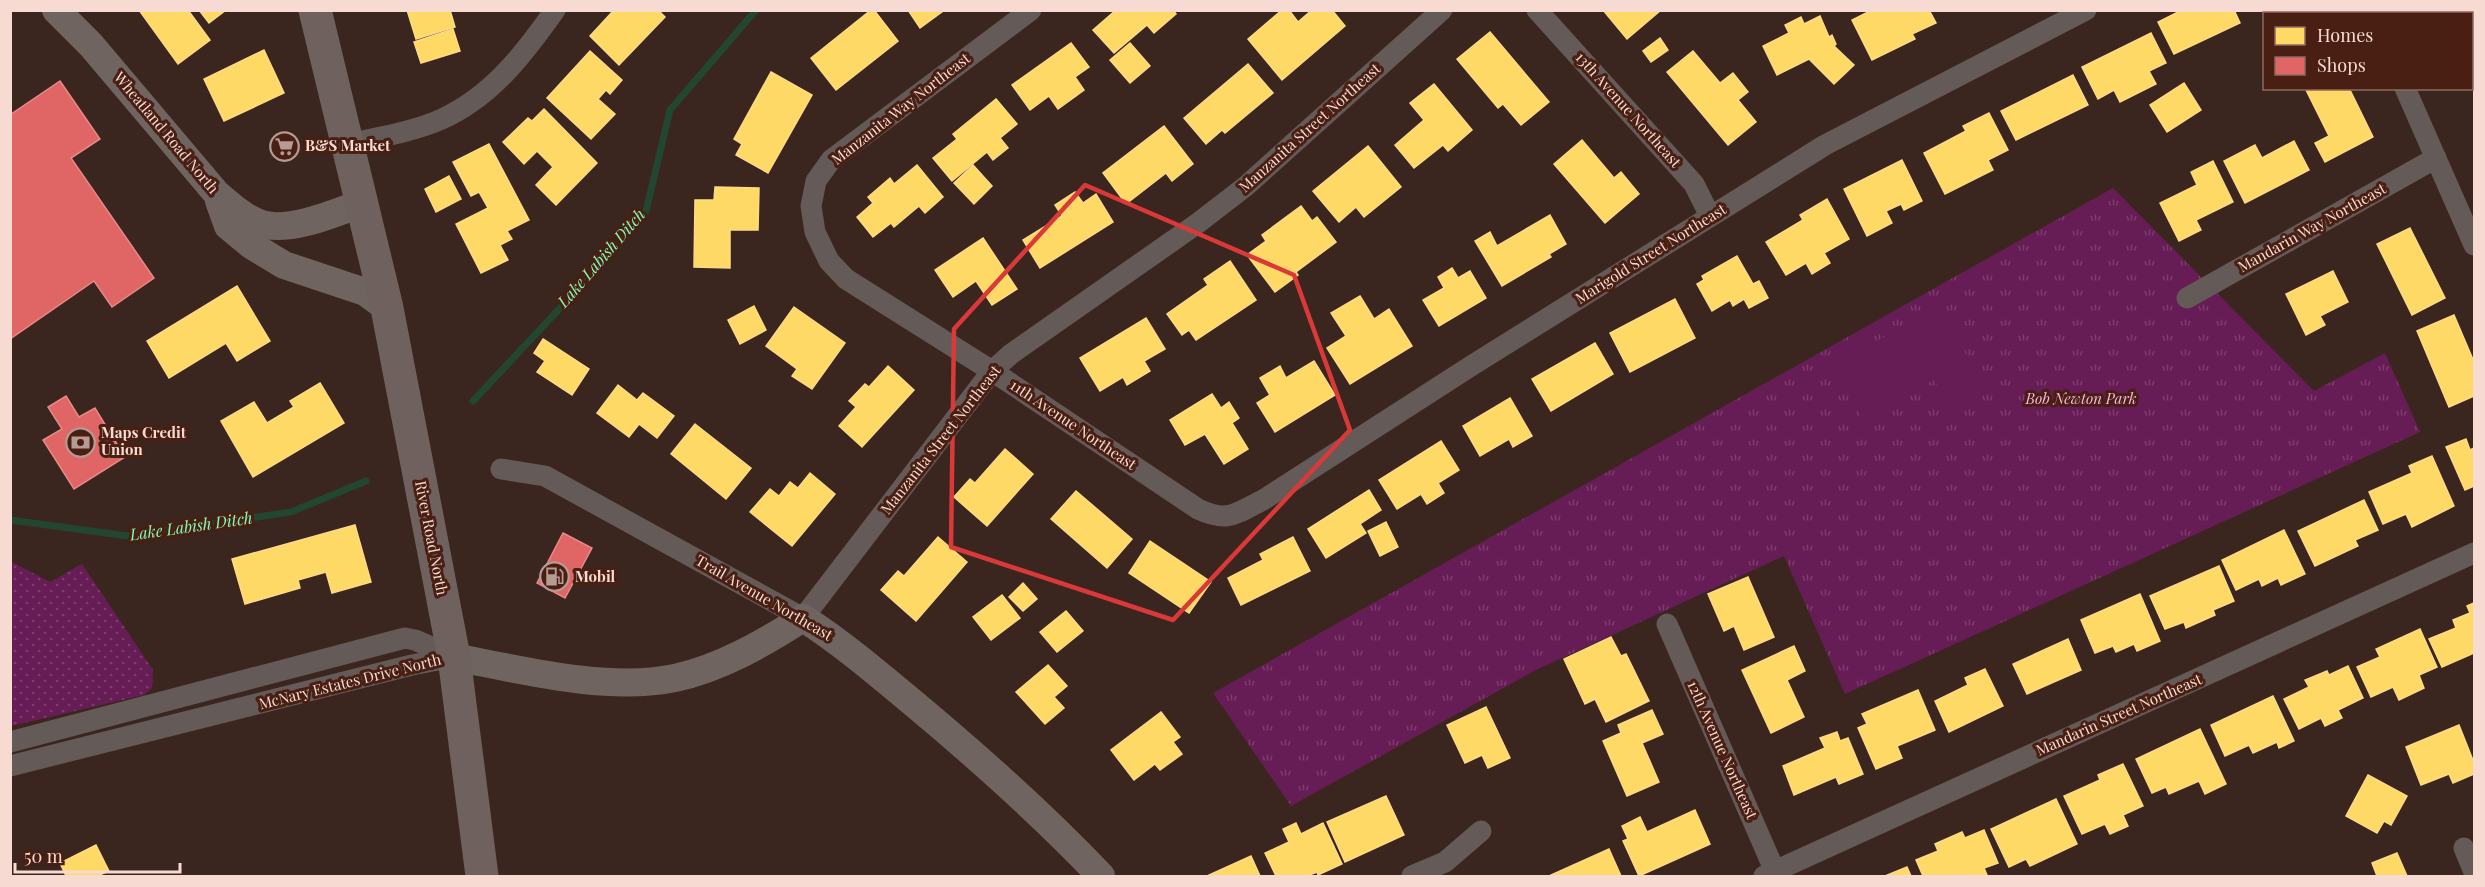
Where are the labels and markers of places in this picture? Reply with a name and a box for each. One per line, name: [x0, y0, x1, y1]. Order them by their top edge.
supermarket icon: B&S Market: [268, 130, 300, 162]
place label: B&S Market: [305, 135, 391, 155]
place label: Maps Credit Union: [101, 422, 187, 459]
bank icon: Maps Credit Union: [64, 426, 96, 458]
fuel station icon: Mobil: [538, 561, 570, 593]
place label: Mobil: [575, 566, 616, 586]

